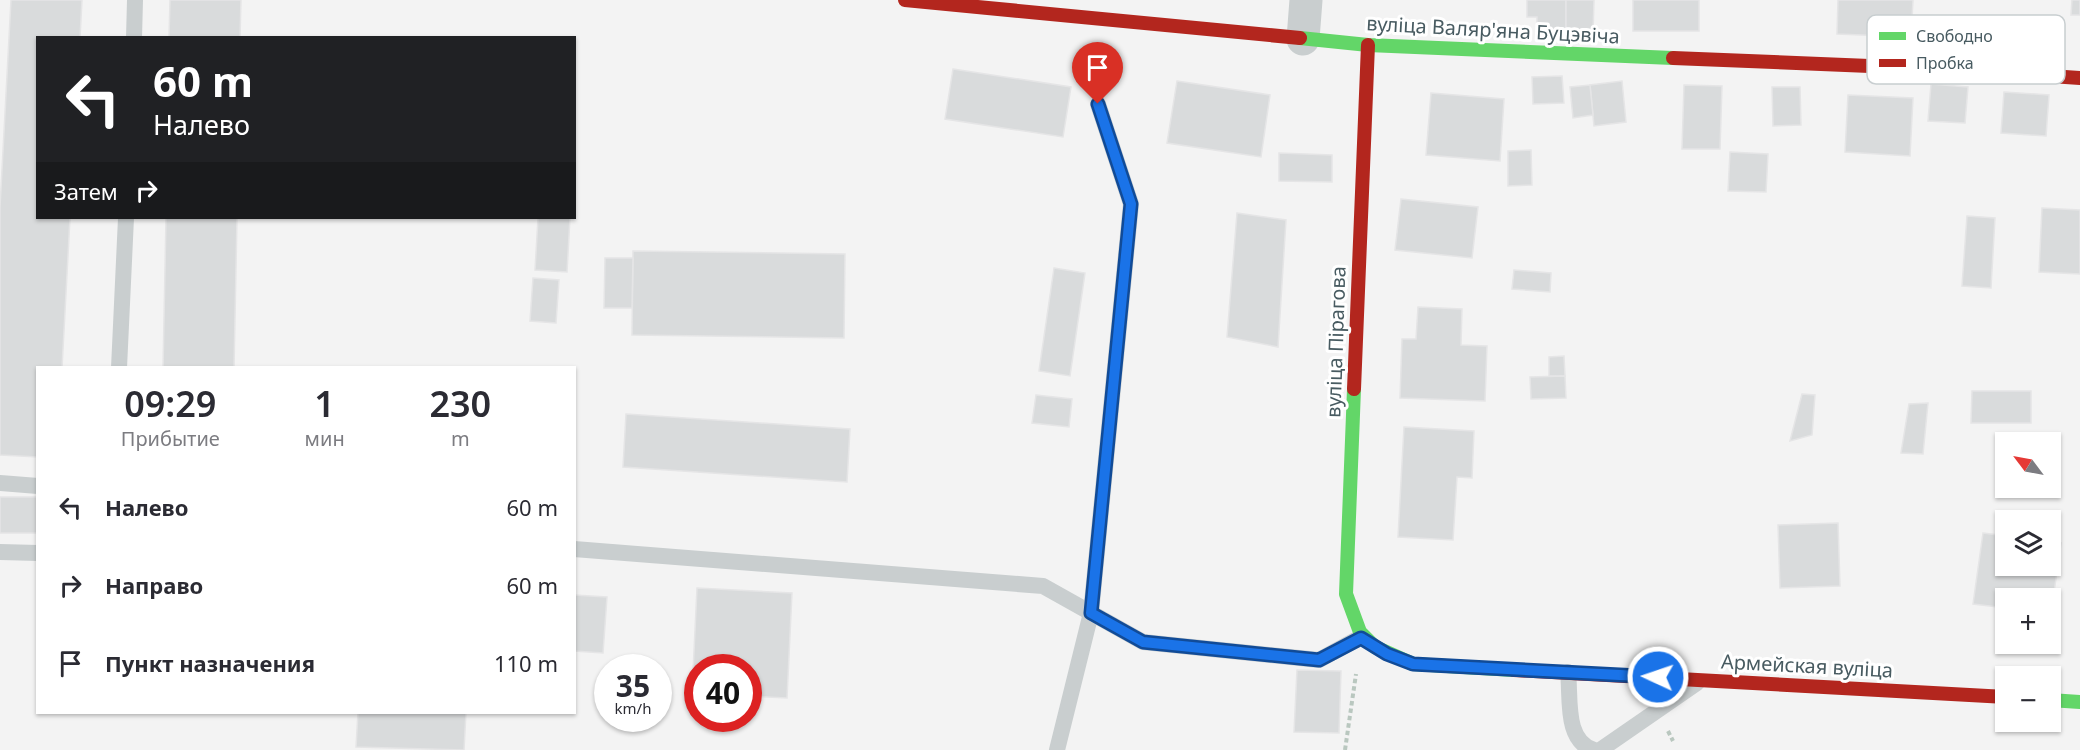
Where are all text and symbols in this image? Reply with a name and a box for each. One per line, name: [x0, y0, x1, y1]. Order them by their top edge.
street label: вуліца Валяр'яна Буцэвіча: [1366, 9, 1620, 50]
legend: [1867, 15, 2065, 84]
text: Свободно: [1916, 25, 1993, 47]
pin: [1072, 42, 1123, 104]
icon: arrive: [1081, 51, 1114, 84]
text: 60 m: [153, 52, 253, 109]
text: Пробка: [1916, 52, 1974, 74]
icon: left: [54, 60, 132, 138]
text: Налево: [153, 106, 250, 143]
icon: right: [130, 174, 163, 207]
text: Затем: [54, 176, 118, 206]
street label: вуліца Пірагова: [1319, 266, 1352, 418]
text: 09:29: [124, 379, 216, 428]
text: 1: [314, 379, 335, 428]
text: 230: [429, 379, 491, 428]
text: Прибытие: [121, 425, 220, 452]
text: мин: [305, 425, 345, 452]
text: m: [451, 425, 470, 452]
north arrow: [1995, 432, 2061, 498]
map controls: [1995, 432, 2061, 732]
icon: left: [54, 491, 87, 524]
text: Налево: [105, 492, 188, 522]
text: 60 m: [507, 492, 558, 522]
button: layers: [1995, 510, 2061, 576]
icon: right: [54, 569, 87, 602]
text: Направо: [105, 570, 203, 600]
text: 60 m: [507, 570, 558, 600]
button: +: [1995, 588, 2061, 654]
position arrow: [1626, 645, 1690, 709]
icon: arrive: [54, 647, 87, 680]
text: Пункт назначения: [105, 648, 315, 678]
text: 110 m: [494, 648, 558, 678]
street label: Армейская вуліца: [1720, 648, 1894, 683]
speed limit sign: 40: [684, 654, 762, 732]
text: 35: [616, 665, 650, 706]
button: −: [1995, 666, 2061, 732]
text: km/h: [615, 698, 651, 718]

